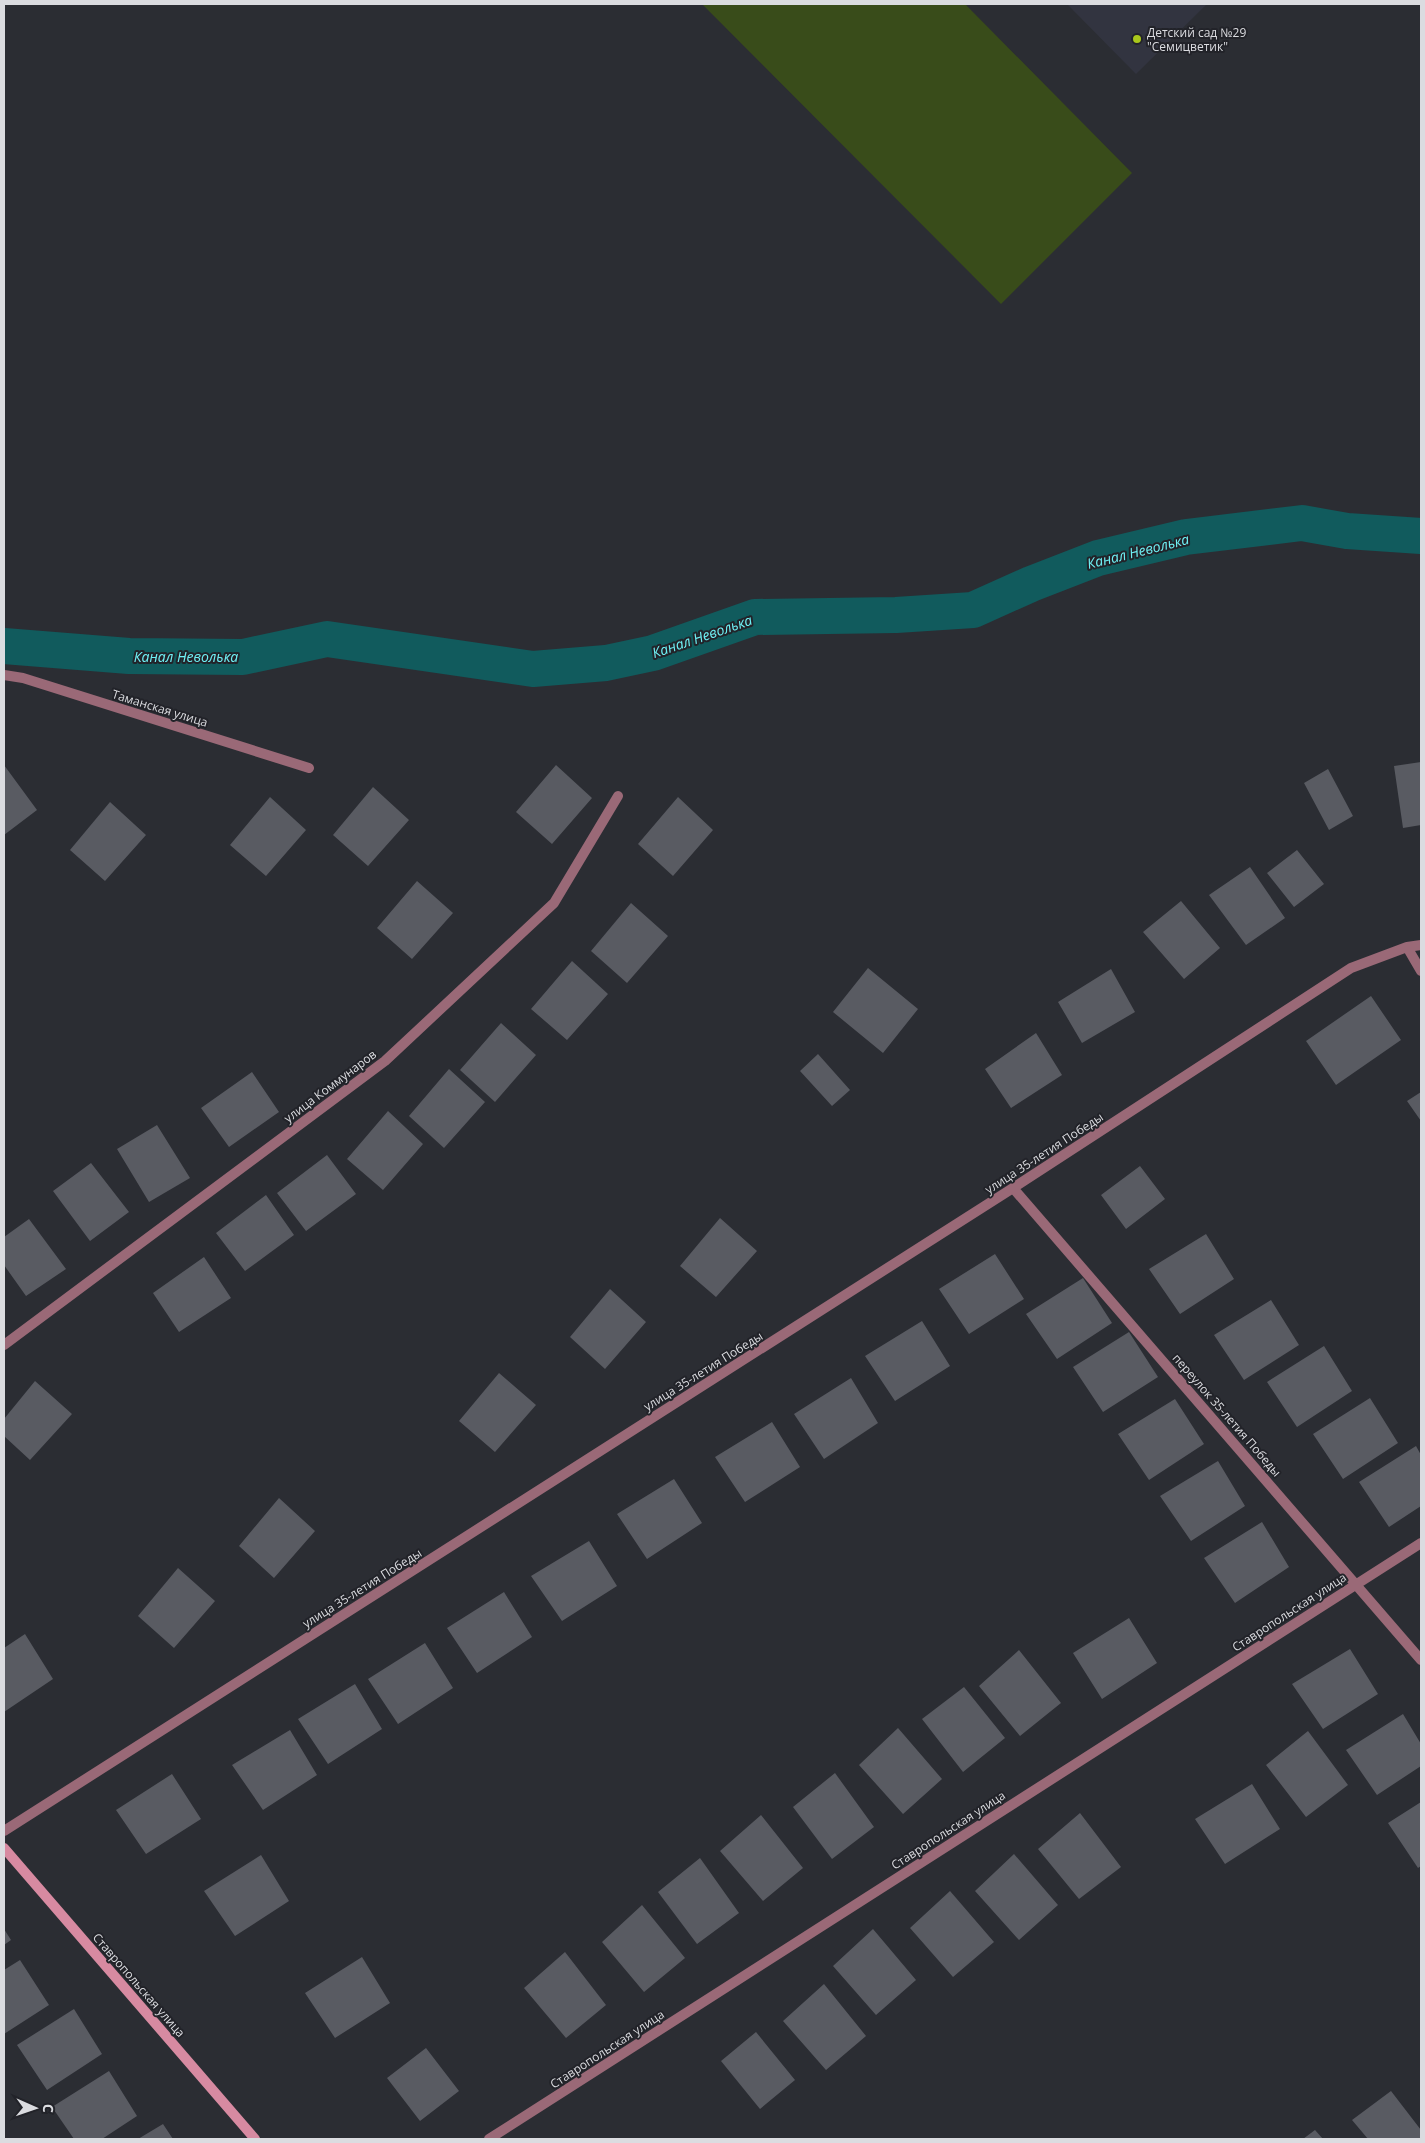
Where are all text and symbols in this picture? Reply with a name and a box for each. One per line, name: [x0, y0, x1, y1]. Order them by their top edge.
place label: Детский сад №29 "Семицветик": [1147, 24, 1246, 55]
marker: Детский сад №29 "Семицветик": [1131, 33, 1143, 45]
water label: Канал Неволька: [1085, 529, 1191, 573]
water label: Канал Неволька: [649, 610, 755, 662]
water label: Канал Неволька: [134, 647, 238, 666]
street label: Таманская улица: [110, 685, 210, 731]
street label: улица Коммунаров: [280, 1046, 380, 1126]
street label: улица 35-летия Победы: [982, 1108, 1106, 1198]
street label: улица 35-летия Победы: [640, 1327, 766, 1415]
street label: переулок 35-летия Победы: [1169, 1350, 1285, 1480]
street label: улица 35-летия Победы: [299, 1544, 425, 1632]
street label: Ставропольская улица: [1229, 1569, 1349, 1655]
street label: Ставропольская улица: [888, 1787, 1008, 1873]
street label: Ставропольская улица: [89, 1929, 189, 2041]
street label: Ставропольская улица: [547, 2006, 667, 2092]
north arrow: [10, 2083, 60, 2133]
text: С: [39, 2104, 58, 2113]

